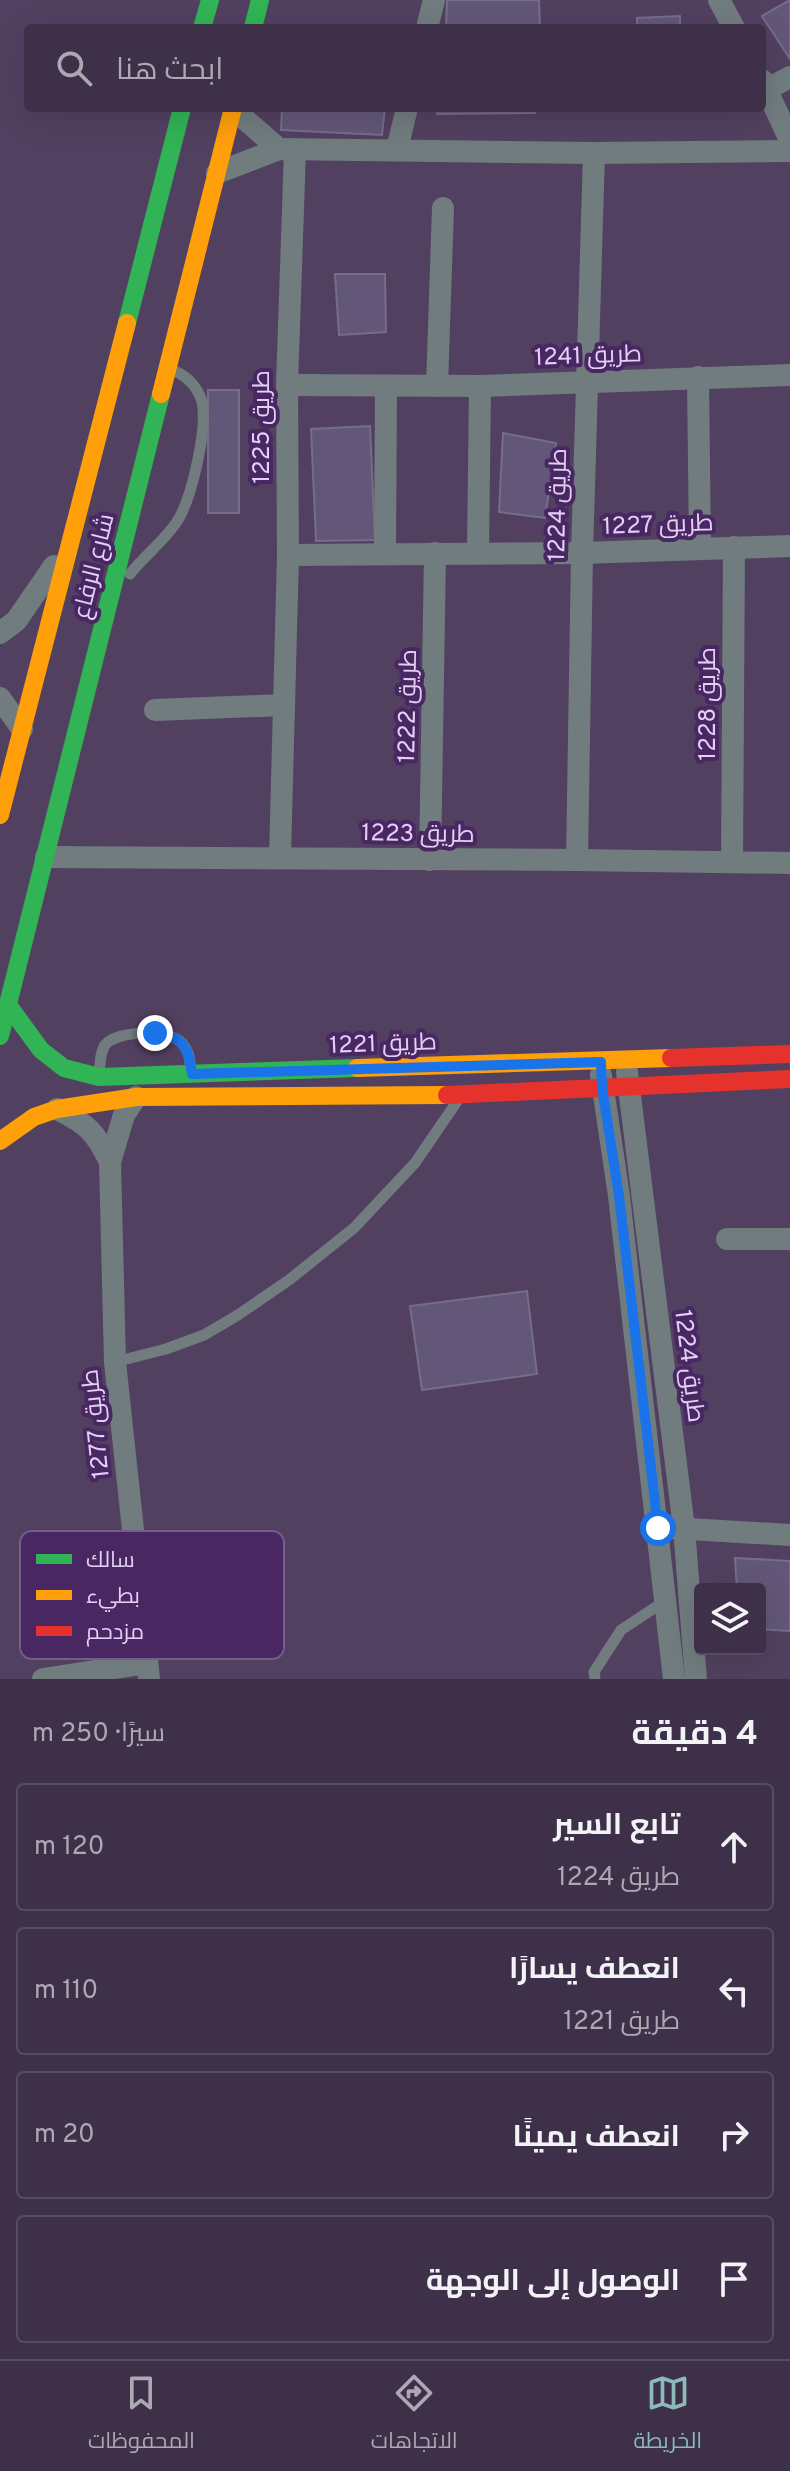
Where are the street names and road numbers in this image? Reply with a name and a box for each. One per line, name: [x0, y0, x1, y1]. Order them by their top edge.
street label: طريق 1241: [534, 340, 642, 374]
street label: طريق 1225: [248, 370, 278, 484]
street label: طريق 1224: [543, 448, 575, 562]
street label: طريق 1227: [602, 509, 714, 543]
street label: شارع الرفاع: [67, 511, 122, 622]
street label: طريق 1228: [694, 647, 724, 761]
street label: طريق 1222: [393, 649, 425, 763]
street label: طريق 1223: [361, 819, 475, 851]
street label: طريق 1221: [329, 1028, 437, 1062]
street label: طريق 1224: [666, 1308, 710, 1424]
street label: طريق 1277: [76, 1368, 118, 1480]

